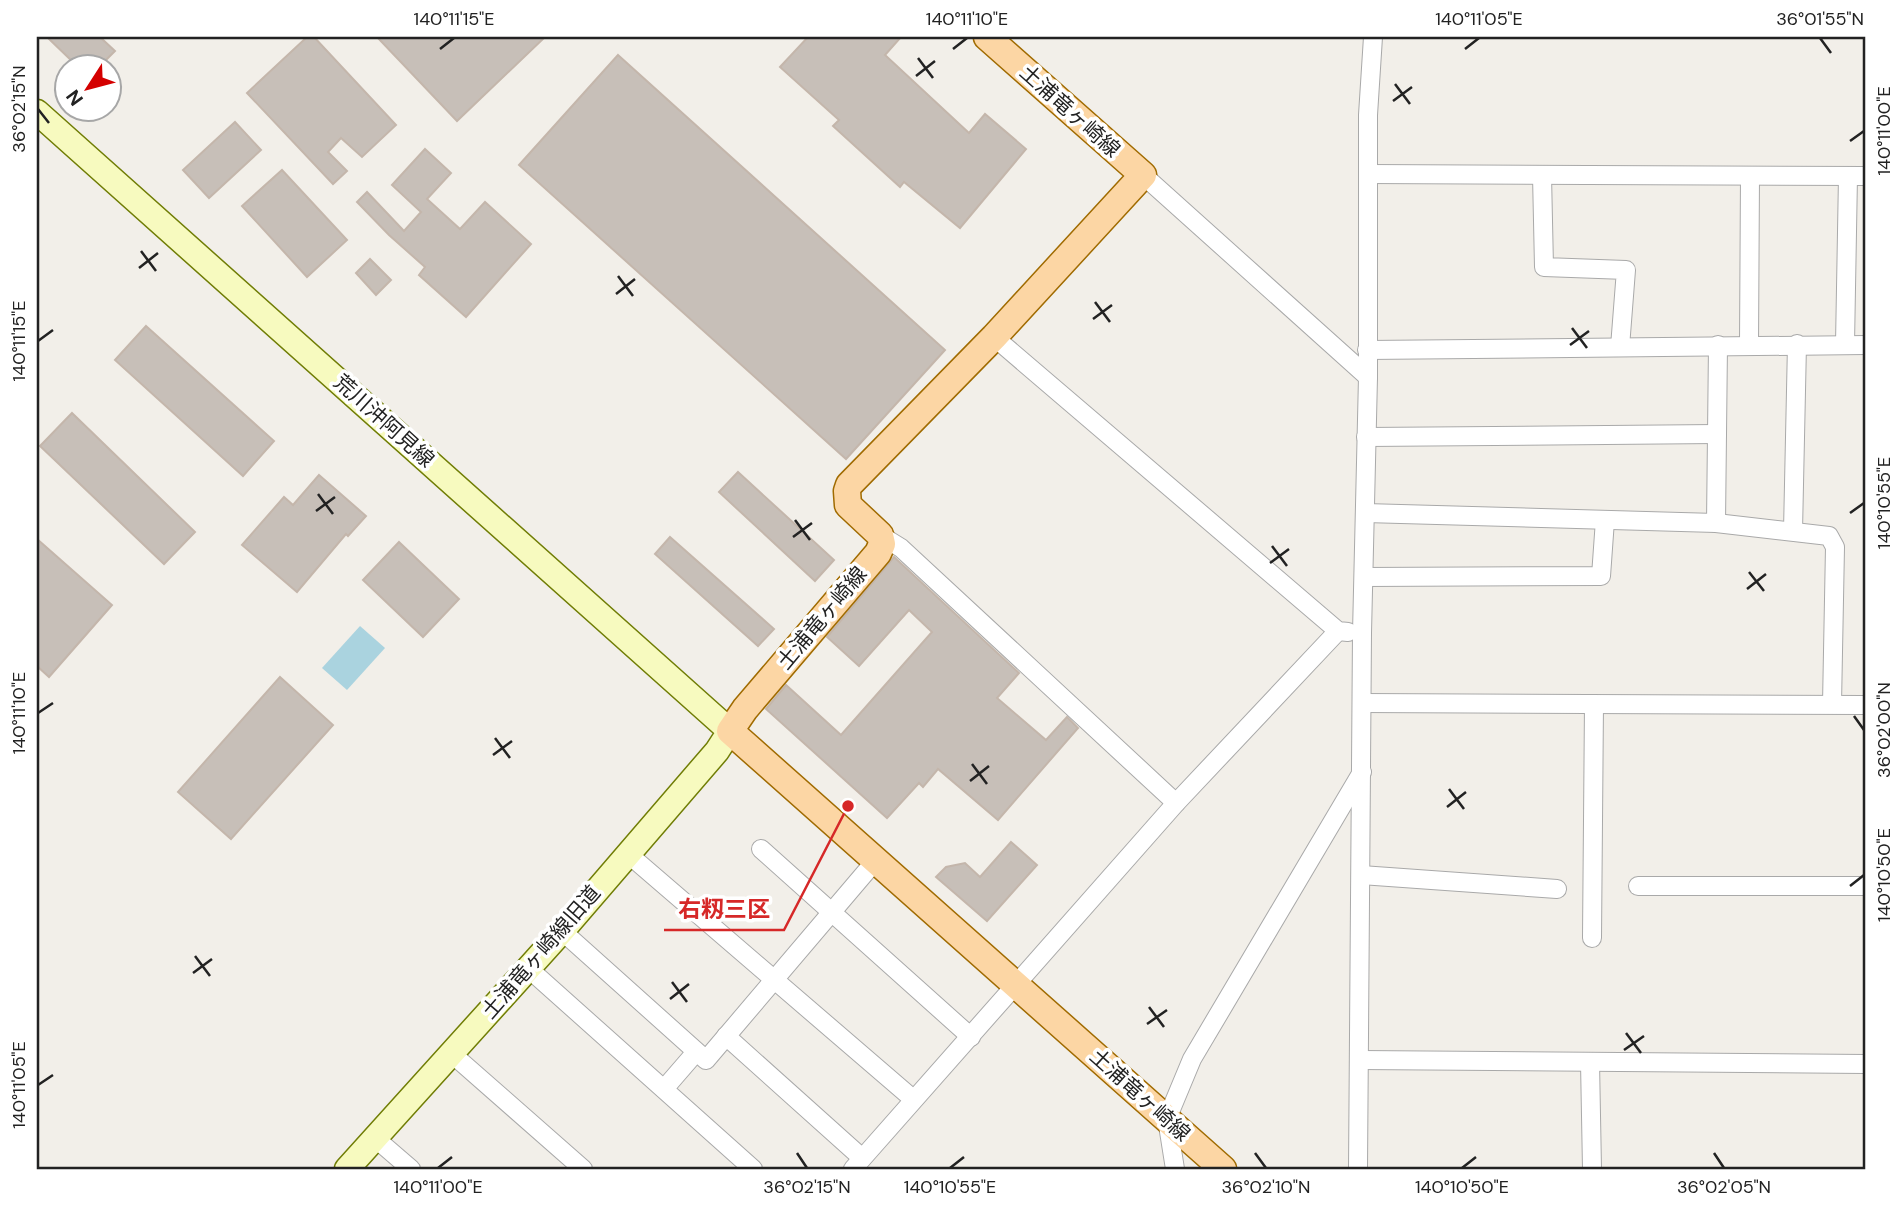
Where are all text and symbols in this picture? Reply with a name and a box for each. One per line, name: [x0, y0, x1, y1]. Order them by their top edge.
text: 140°11'15"E: [414, 7, 494, 31]
text: 140°11'10"E: [926, 7, 1008, 31]
text: 140°11'05"E: [1435, 7, 1523, 31]
text: 36°01'55"N: [1776, 7, 1864, 31]
north arrow: [52, 52, 122, 122]
street label: 土浦竜ヶ崎線: [1014, 58, 1126, 164]
text: 36°02'15"N: [7, 65, 31, 153]
text: N: [60, 85, 89, 111]
text: 140°11'00"E: [1872, 86, 1896, 176]
text: 140°11'15"E: [7, 301, 31, 381]
street label: 荒川沖阿見線: [328, 368, 440, 474]
text: 140°10'55"E: [1872, 457, 1896, 549]
street label: 土浦竜ヶ崎線: [771, 561, 873, 675]
text: 140°11'10"E: [7, 672, 31, 754]
text: 36°02'00"N: [1872, 682, 1896, 778]
text: 140°10'50"E: [1872, 828, 1896, 922]
street label: 土浦竜ヶ崎線旧道: [475, 879, 607, 1025]
callout: 右籾三区: [664, 886, 784, 930]
text: 右籾三区: [678, 894, 770, 924]
text: 140°11'05"E: [7, 1041, 31, 1129]
street label: 土浦竜ヶ崎線: [1084, 1042, 1196, 1148]
text: 140°11'00"E: [393, 1175, 483, 1199]
text: 36°02'15"N: [763, 1175, 851, 1199]
text: 140°10'55"E: [904, 1175, 996, 1199]
text: 36°02'10"N: [1221, 1175, 1311, 1199]
text: 140°10'50"E: [1415, 1175, 1509, 1199]
text: 36°02'05"N: [1677, 1175, 1771, 1199]

